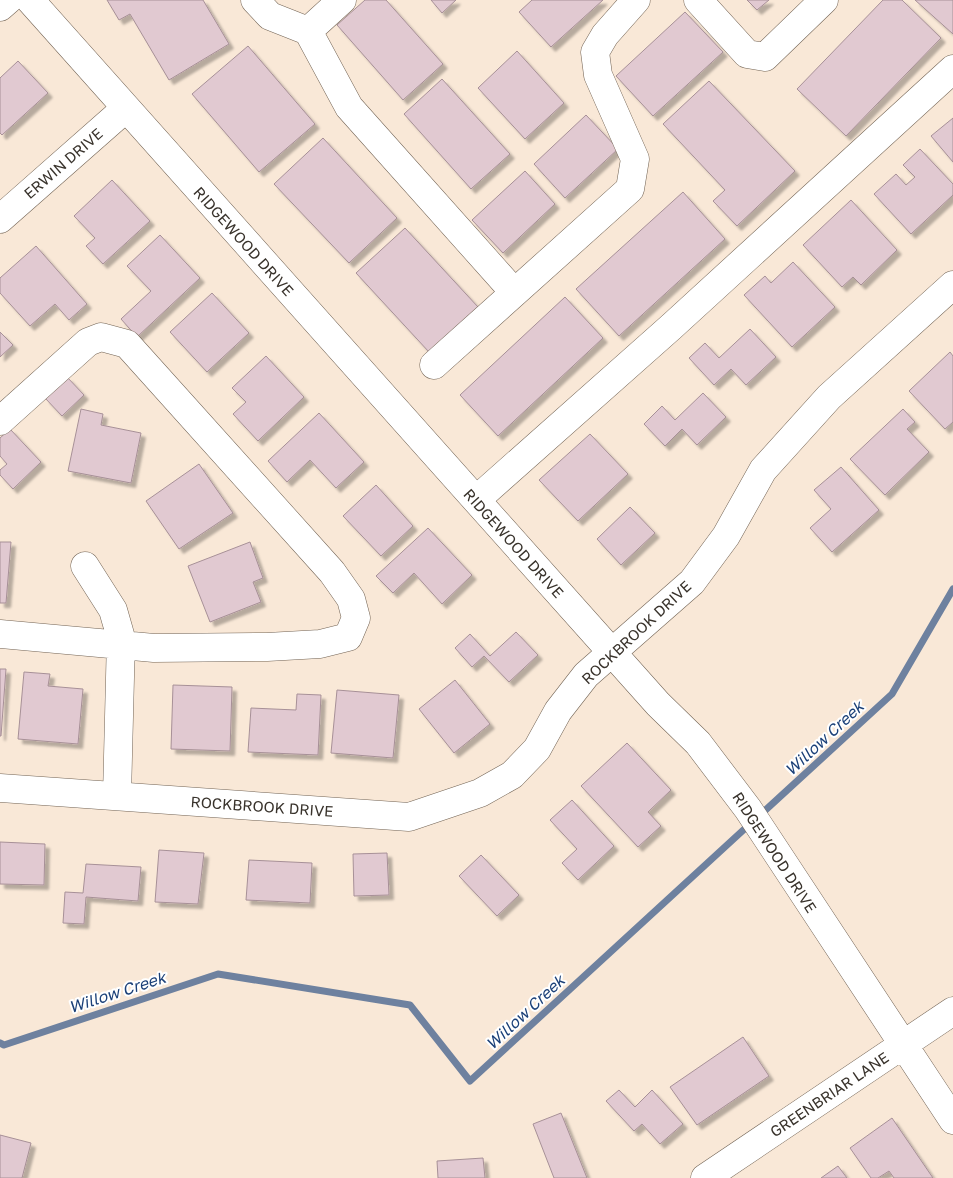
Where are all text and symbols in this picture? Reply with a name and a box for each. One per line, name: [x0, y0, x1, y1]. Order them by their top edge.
street label: ERWIN DRIVE: [20, 124, 106, 202]
street label: RIDGEWOOD DRIVE: [190, 183, 298, 299]
street label: RIDGEWOOD DRIVE: [460, 485, 568, 601]
street label: ROCKBROOK DRIVE: [578, 577, 694, 687]
water label: Willow Creek: [780, 695, 869, 780]
street label: RIDGEWOOD DRIVE: [729, 788, 821, 916]
street label: ROCKBROOK DRIVE: [190, 792, 334, 820]
water label: Willow Creek: [66, 966, 170, 1017]
water label: Willow Creek: [481, 969, 570, 1054]
street label: GREENBRIAR LANE: [766, 1048, 892, 1140]

